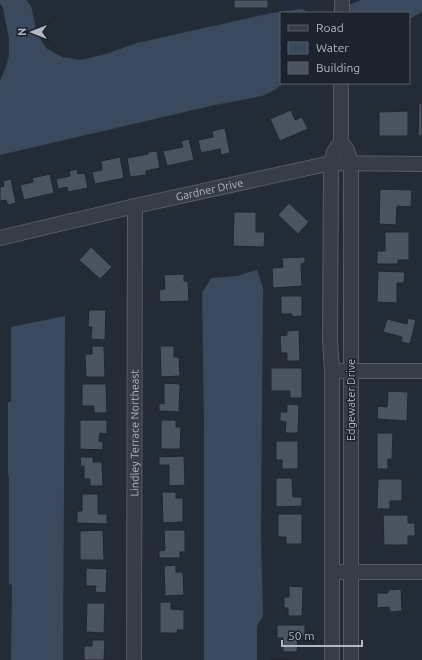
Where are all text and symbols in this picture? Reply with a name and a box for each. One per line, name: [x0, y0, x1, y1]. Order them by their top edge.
north arrow: [12, 12, 52, 52]
legend: [280, 12, 410, 84]
text: Road: [316, 21, 344, 34]
text: N: [16, 28, 28, 36]
text: Water: [316, 41, 349, 54]
text: Building: [316, 61, 360, 74]
street label: Gardner Drive: [175, 176, 244, 203]
street label: Edgewater Drive: [345, 359, 357, 441]
street label: Lindley Terrace Northeast: [128, 369, 141, 497]
scale bar: [282, 622, 362, 648]
text: 50 m: [288, 629, 315, 642]

